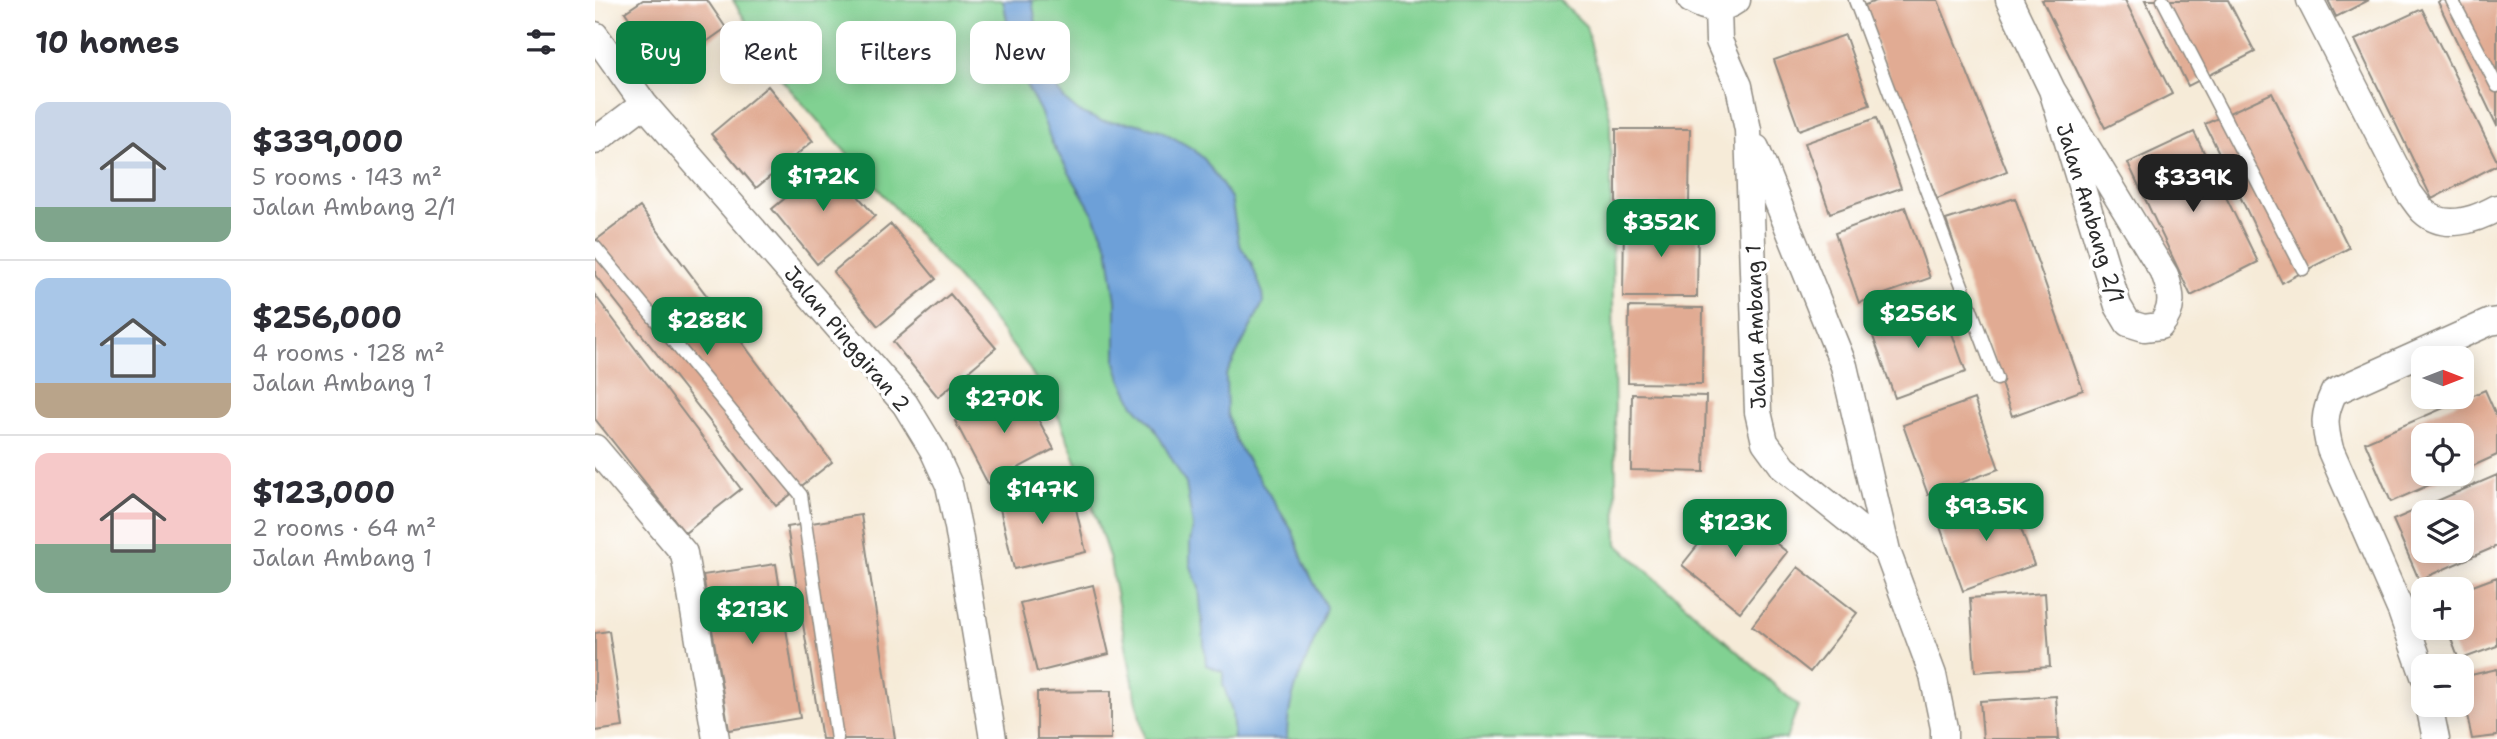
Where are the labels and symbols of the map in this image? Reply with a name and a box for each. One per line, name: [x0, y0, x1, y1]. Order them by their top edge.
street label: Jalan Ambang 2/1: [2049, 120, 2131, 306]
pin: $172K: [774, 154, 872, 213]
pin: $339K: [2144, 154, 2242, 214]
pin: $352K: [1612, 200, 1710, 259]
street label: Jalan Ambang 1: [1739, 244, 1773, 410]
street label: Jalan Pinggiran 2: [778, 260, 916, 418]
pin: $256K: [1869, 290, 1967, 350]
pin: $288K: [658, 298, 756, 357]
north arrow: [2411, 346, 2475, 410]
pin: $270K: [955, 376, 1053, 435]
pin: $147K: [993, 466, 1091, 526]
pin: $93.5K: [1929, 484, 2043, 543]
pin: $123K: [1686, 500, 1784, 559]
pin: $213K: [703, 586, 801, 646]

